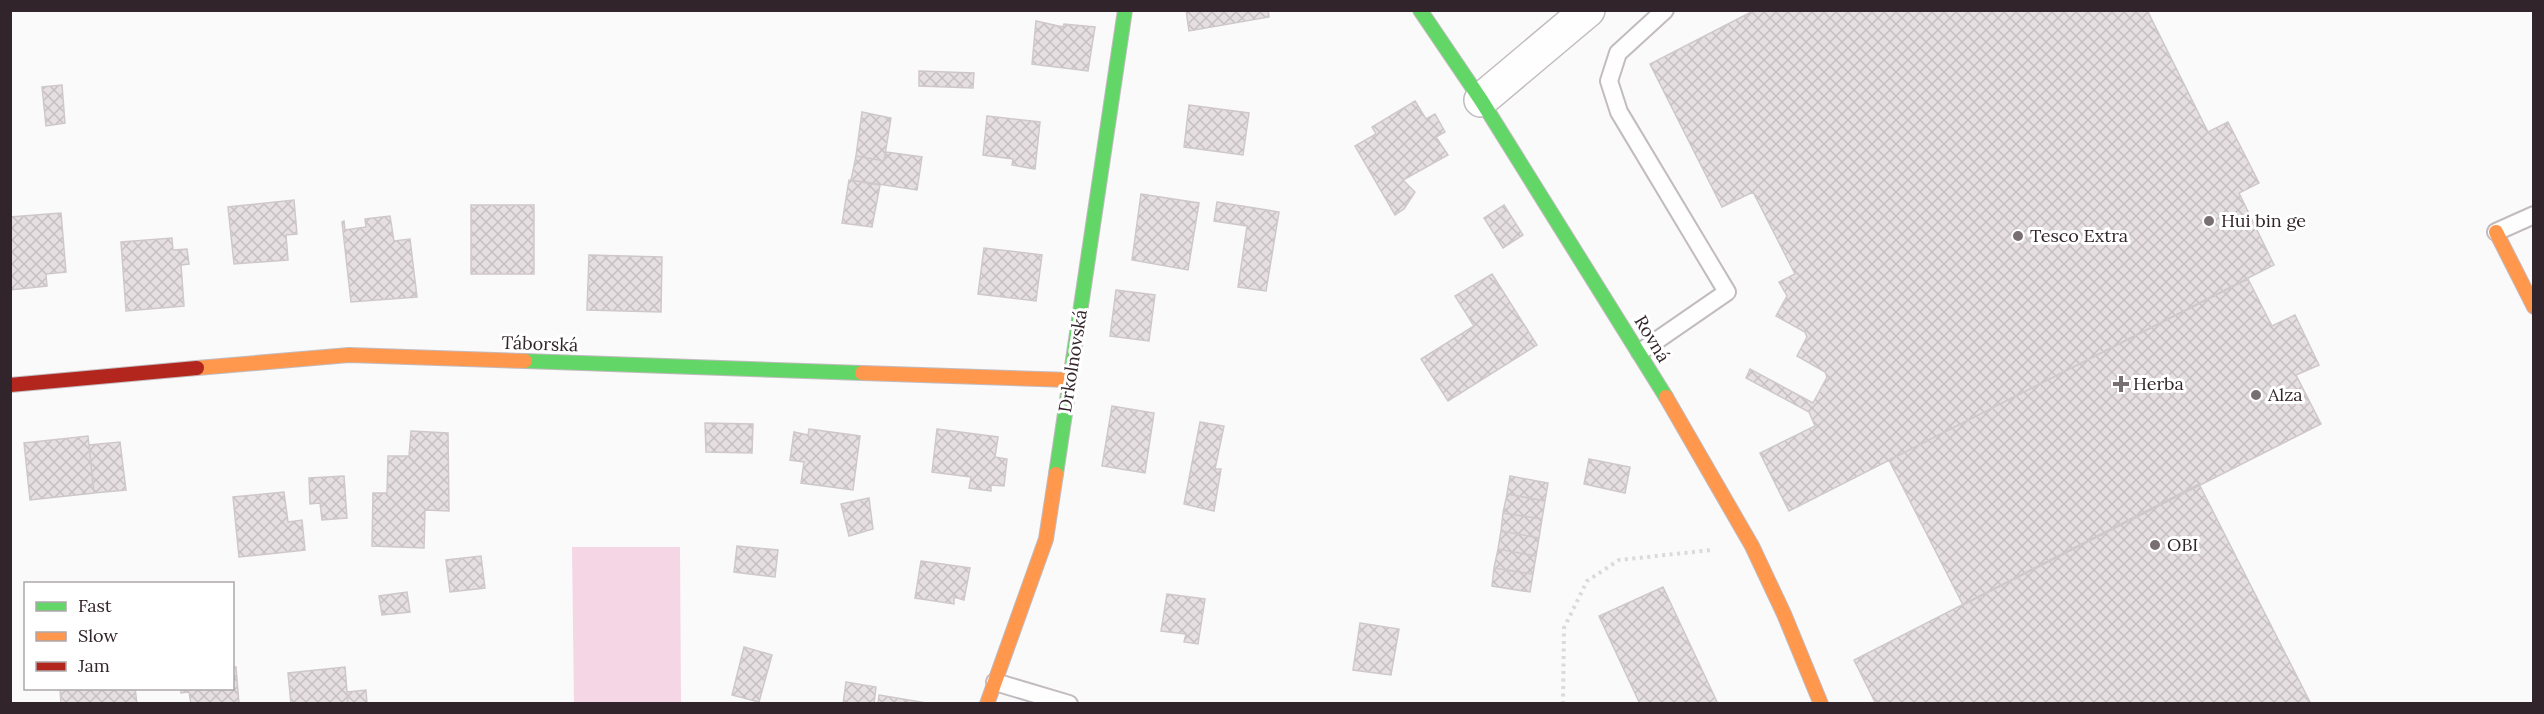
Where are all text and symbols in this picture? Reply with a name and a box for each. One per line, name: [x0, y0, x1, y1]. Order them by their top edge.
place label: Hui bin ge: [2221, 209, 2306, 232]
marker: Hui bin ge: [2202, 214, 2216, 228]
place label: Tesco Extra: [2030, 224, 2128, 247]
marker: Tesco Extra: [2011, 229, 2025, 243]
street label: Drkolnovská: [1053, 308, 1092, 414]
street label: Rovná: [1629, 311, 1675, 366]
street label: Táborská: [501, 331, 579, 356]
place label: Herba: [2133, 372, 2184, 395]
marker: Herba: [2114, 377, 2128, 391]
place label: Alza: [2267, 383, 2303, 406]
marker: Alza: [2249, 388, 2263, 402]
place label: OBI: [2167, 533, 2198, 556]
marker: OBI: [2148, 538, 2162, 552]
legend: [24, 582, 234, 690]
text: Fast: [78, 594, 112, 617]
text: Slow: [78, 624, 118, 647]
text: Jam: [77, 654, 110, 677]

